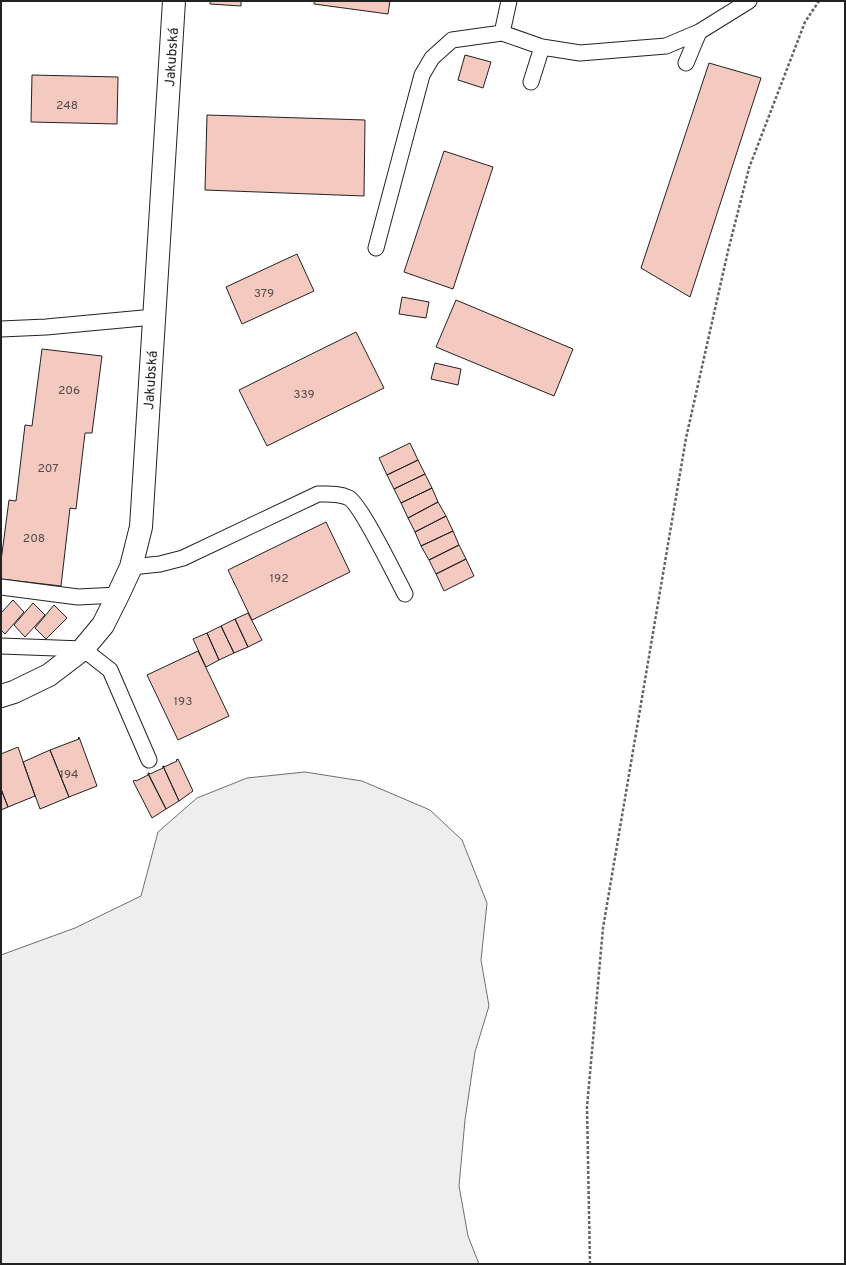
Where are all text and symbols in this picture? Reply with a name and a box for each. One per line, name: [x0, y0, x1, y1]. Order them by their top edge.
street label: Jakubská: [162, 27, 183, 87]
house number: 248: [56, 98, 78, 114]
house number: 379: [254, 286, 274, 302]
street label: Jakubská: [141, 350, 162, 410]
house number: 206: [58, 383, 80, 399]
house number: 339: [293, 387, 315, 403]
house number: 207: [38, 461, 58, 477]
house number: 208: [23, 531, 45, 547]
house number: 192: [270, 571, 288, 587]
house number: 193: [174, 694, 192, 710]
house number: 194: [59, 767, 79, 783]

